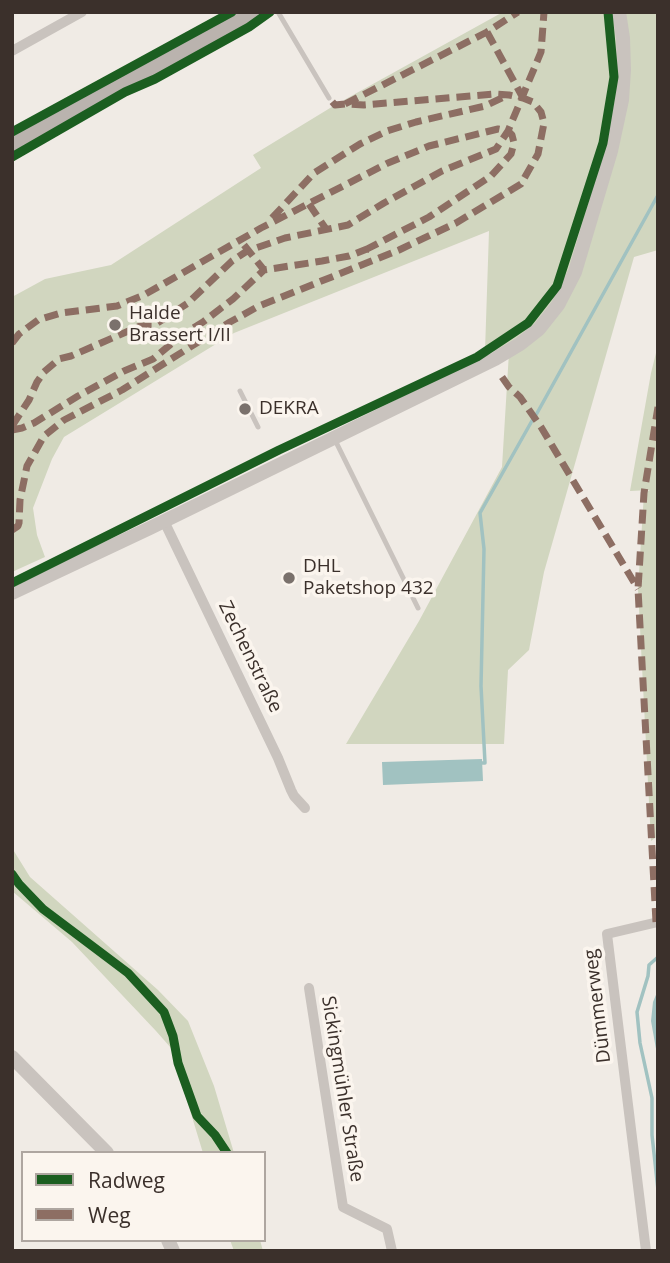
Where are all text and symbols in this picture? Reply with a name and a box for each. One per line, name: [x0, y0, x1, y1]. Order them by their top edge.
place label: Halde Brassert I/II: [129, 303, 231, 347]
marker: Halde Brassert I/II: [107, 317, 123, 333]
place label: DEKRA: [259, 398, 319, 420]
marker: DEKRA: [237, 401, 253, 417]
place label: DHL Paketshop 432: [303, 556, 434, 600]
marker: DHL Paketshop 432: [281, 570, 297, 586]
street label: Zechenstraße: [213, 598, 287, 716]
street label: Dümmerweg: [580, 948, 616, 1064]
street label: Sickingmühler Straße: [316, 994, 368, 1184]
legend: [21, 1151, 266, 1242]
text: Radweg: [88, 1166, 165, 1194]
text: Weg: [88, 1201, 131, 1229]

